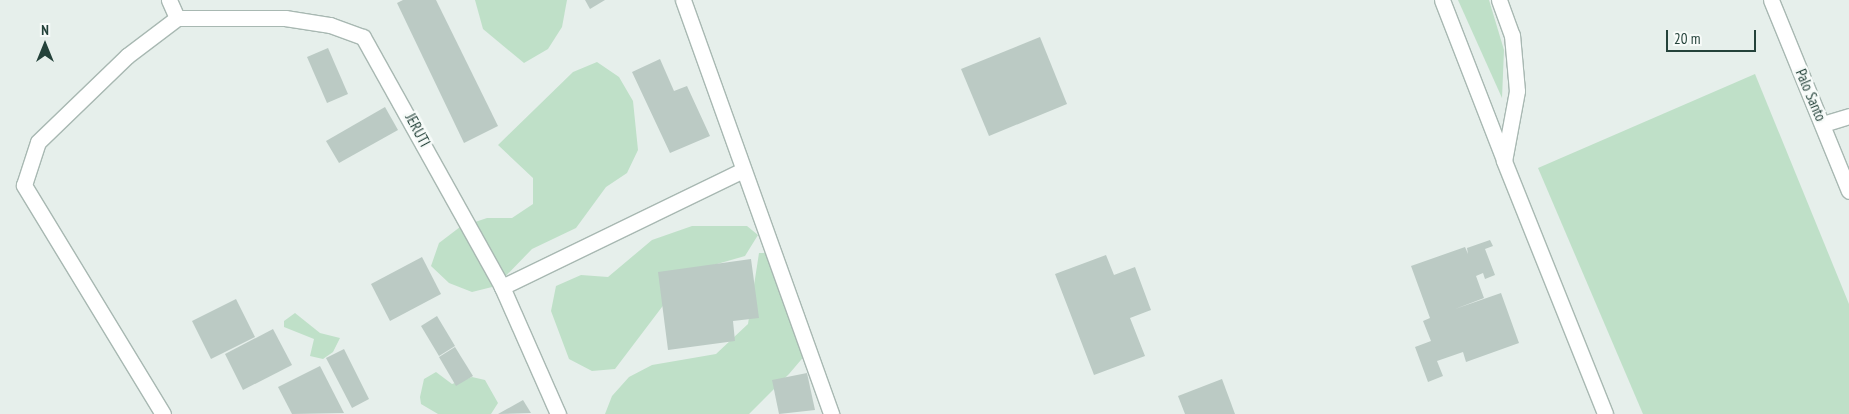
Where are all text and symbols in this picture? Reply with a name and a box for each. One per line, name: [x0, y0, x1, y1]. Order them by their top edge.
north arrow: [20, 20, 70, 70]
scale bar: [1669, 20, 1759, 52]
text: N: [41, 21, 49, 39]
text: 20 m: [1674, 29, 1700, 48]
street label: Palo Santo: [1792, 66, 1830, 124]
street label: JERUTI: [402, 110, 434, 150]

